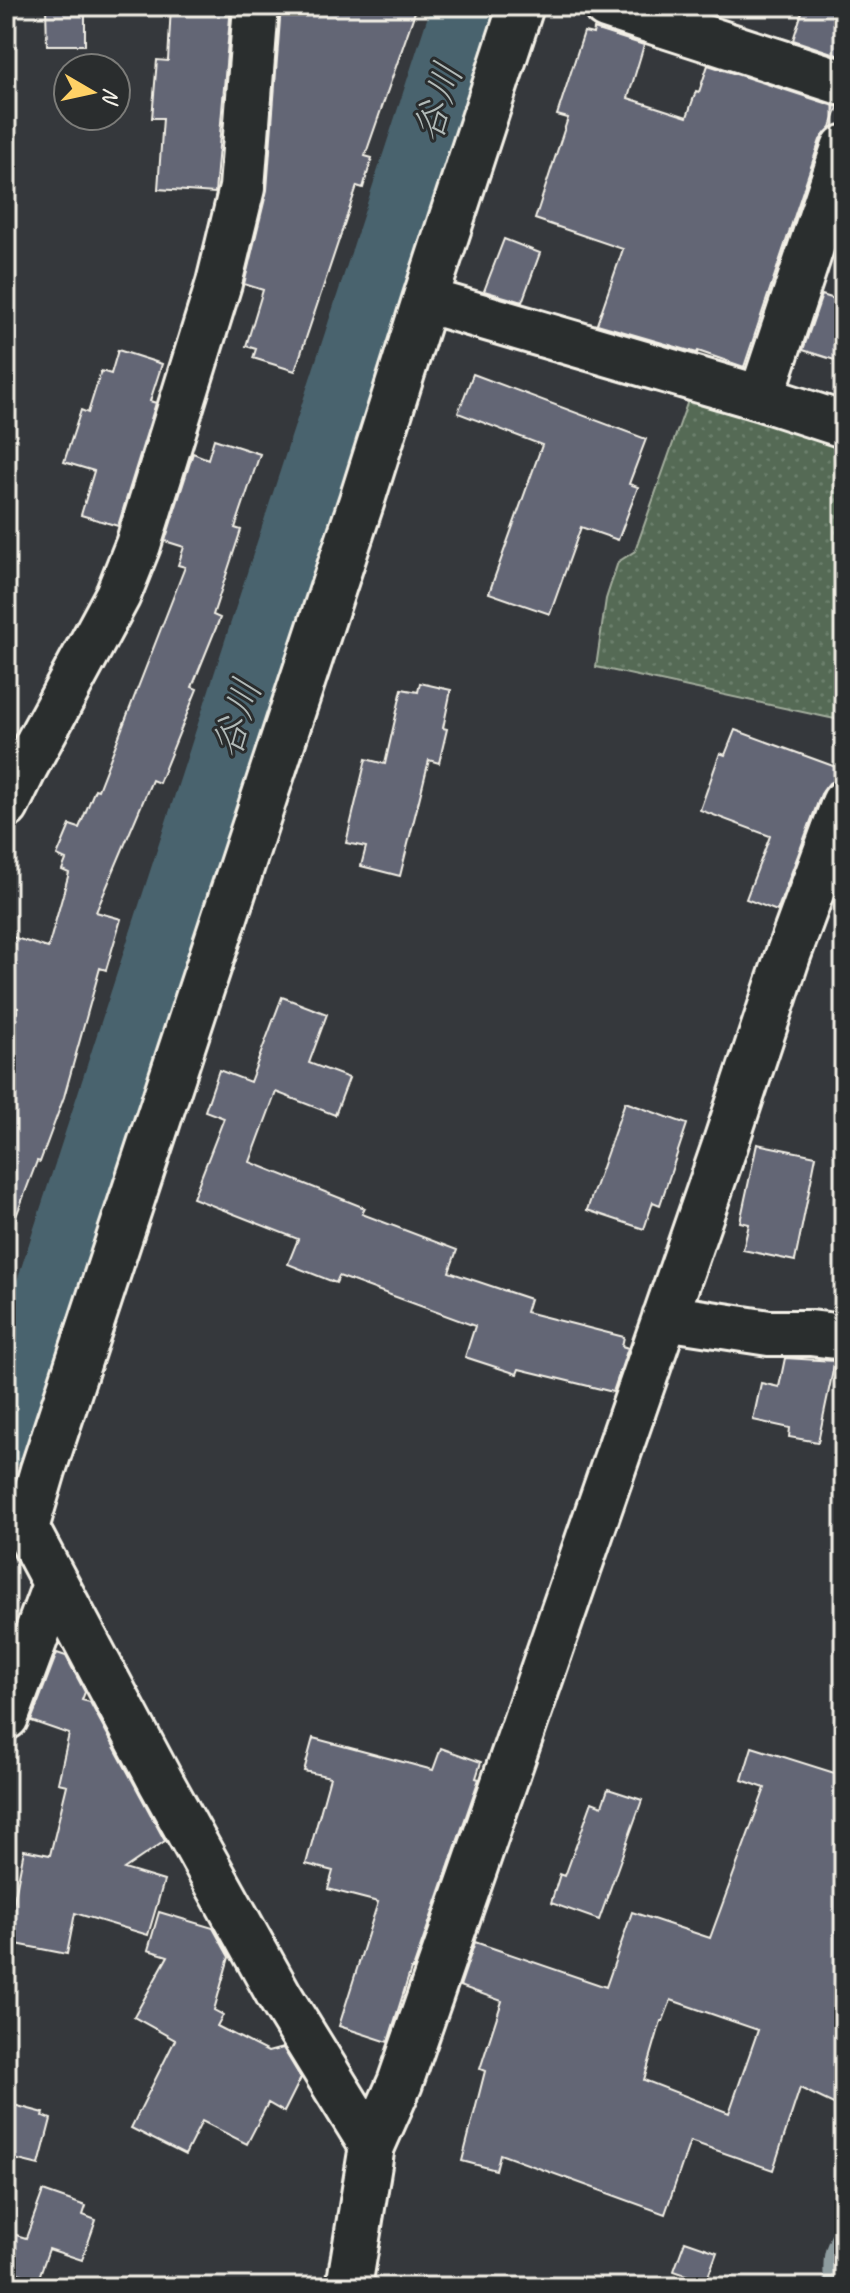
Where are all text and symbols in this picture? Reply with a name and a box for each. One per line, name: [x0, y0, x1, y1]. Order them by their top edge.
north arrow: [52, 52, 132, 132]
water label: 谷川: [402, 56, 474, 148]
text: N: [95, 86, 126, 107]
water label: 谷川: [201, 672, 273, 764]

